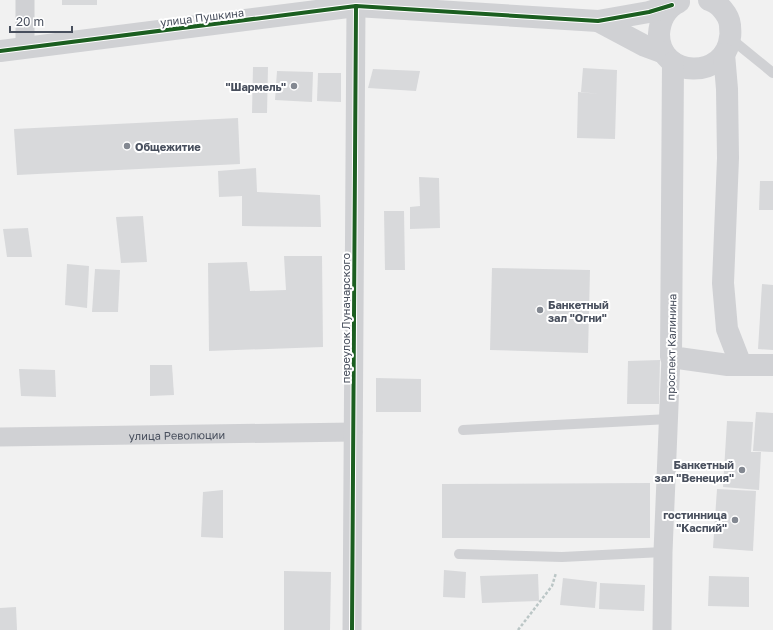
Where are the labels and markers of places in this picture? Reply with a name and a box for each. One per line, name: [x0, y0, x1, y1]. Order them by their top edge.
place label: "Шармель": [225, 80, 286, 93]
marker: "Шармель": [289, 81, 299, 91]
place label: Общежитие: [135, 140, 201, 153]
marker: Общежитие: [122, 141, 132, 151]
place label: Банкетный зал "Огни": [548, 298, 609, 324]
marker: Банкетный зал "Огни": [535, 305, 545, 315]
place label: Банкетный зал "Венеция": [655, 458, 734, 484]
marker: Банкетный зал "Венеция": [737, 465, 747, 475]
place label: гостинница "Каспий": [663, 508, 727, 534]
marker: гостинница "Каспий": [730, 515, 740, 525]

